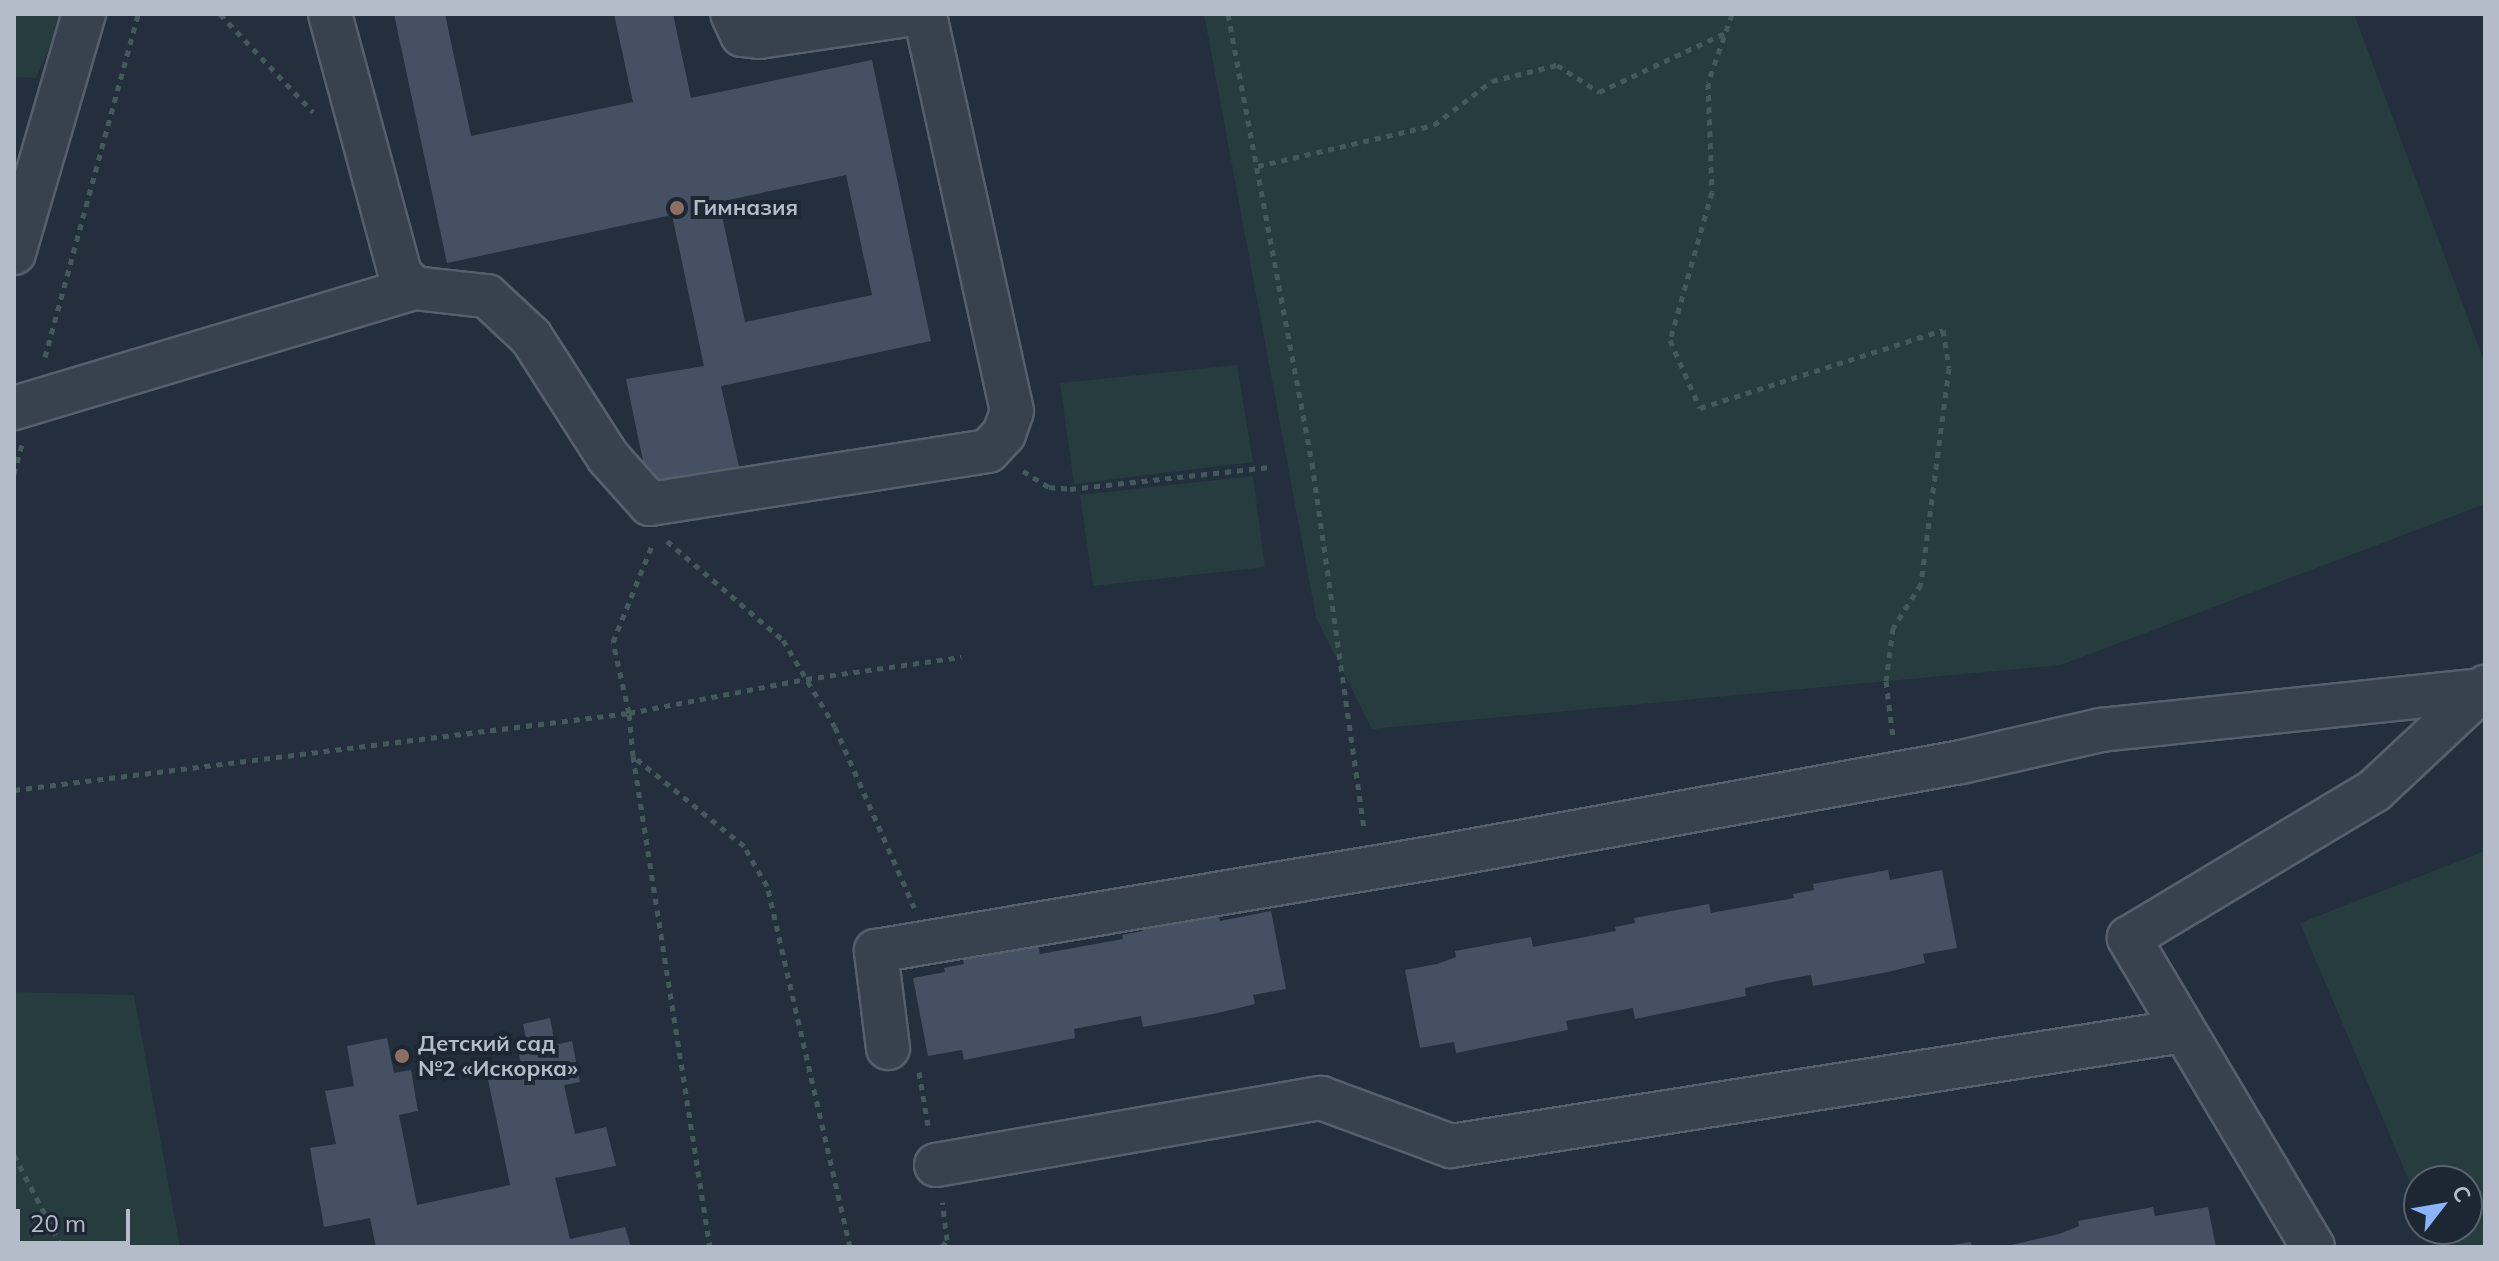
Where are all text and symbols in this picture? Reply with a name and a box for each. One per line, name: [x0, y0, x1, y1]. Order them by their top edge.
place label: Гимназия: [693, 195, 798, 221]
marker: Гимназия: [668, 199, 686, 217]
place label: Детcкий сад №2 «Искорка»: [418, 1030, 578, 1082]
marker: Детcкий сад №2 «Искорка»: [393, 1047, 411, 1065]
north arrow: [2403, 1165, 2483, 1245]
text: С: [2446, 1180, 2478, 1207]
scale bar: [20, 1193, 134, 1243]
text: 20 m: [30, 1208, 86, 1238]

